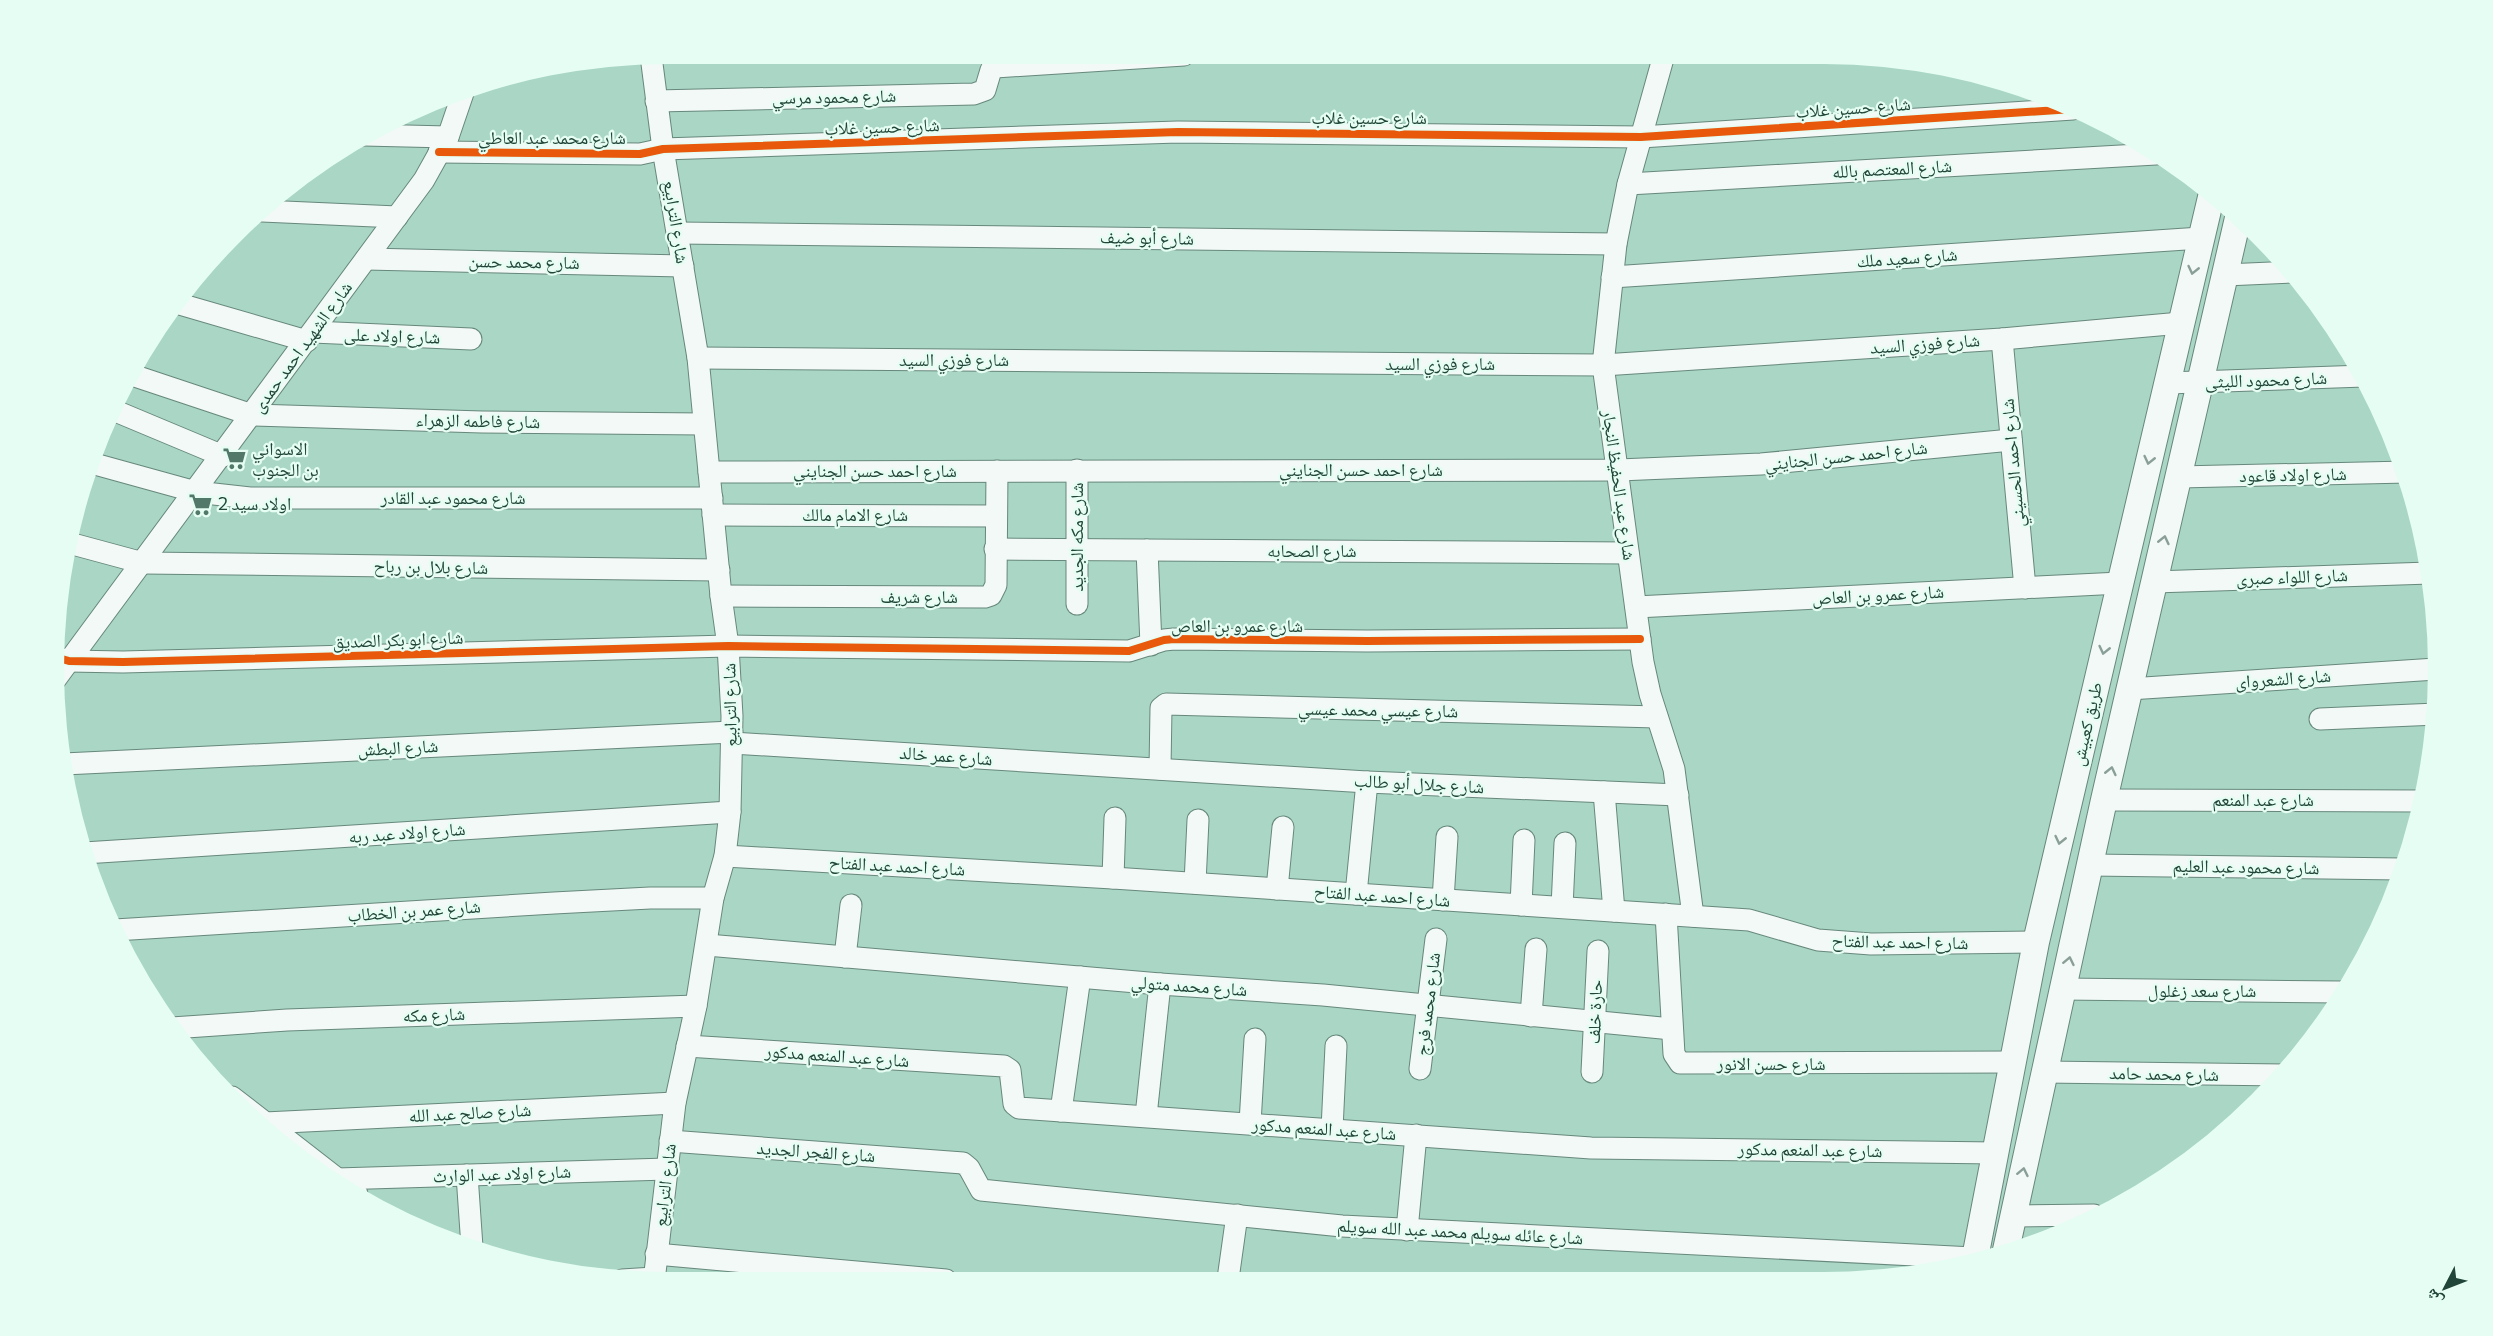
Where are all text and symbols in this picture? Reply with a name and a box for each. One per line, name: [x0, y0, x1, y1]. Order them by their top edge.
street label: شارع محمود مرسي: [772, 84, 896, 113]
street label: شارع حسين غلاب: [1795, 92, 1911, 123]
street label: شارع حسين غلاب: [1311, 106, 1427, 129]
street label: شارع حسين غلاب: [824, 113, 940, 140]
street label: شارع محمد عبد العاطي: [478, 126, 626, 153]
street label: شارع المعتصم بالله: [1831, 154, 1953, 184]
street label: شارع الترابيع: [658, 179, 694, 265]
street label: شارع أبو ضيف: [1100, 225, 1194, 250]
street label: شارع سعيد ملك: [1856, 242, 1958, 273]
street label: شارع محمد حسن: [468, 249, 580, 274]
one-way arrow: [2188, 265, 2201, 275]
street label: شارع الشهيد احمد حمدى: [246, 277, 357, 417]
street label: شارع اولاد على: [343, 322, 441, 349]
street label: شارع فوزي السيد: [1869, 328, 1981, 362]
street label: شارع فوزي السيد: [899, 348, 1009, 375]
street label: شارع فوزي السيد: [1385, 352, 1495, 379]
street label: شارع محمود الليثى: [2204, 366, 2328, 393]
street label: شارع احمد الحسيني: [1995, 398, 2033, 528]
street label: شارع عبد الحفيظ النجار: [1597, 407, 1641, 562]
street label: شارع فاطمه الزهراء: [416, 408, 541, 433]
street label: شارع احمد حسن الجنايني: [1763, 436, 1929, 479]
place label: الاسواني بن الجنوب: [252, 437, 319, 481]
supermarket icon: الاسواني بن الجنوب: [221, 446, 247, 472]
one-way arrow: [2144, 455, 2157, 465]
street label: شارع احمد حسن الجنايني: [1279, 458, 1443, 485]
street label: شارع احمد حسن الجنايني: [793, 459, 957, 486]
street label: شارع اولاد قاعود: [2239, 462, 2347, 487]
street label: شارع مكه الجديد: [1065, 482, 1088, 592]
street label: شارع محمود عبد القادر: [380, 486, 525, 509]
supermarket icon: اولاد سيد 2: [187, 491, 213, 517]
place label: اولاد سيد 2: [218, 492, 291, 514]
street label: شارع الامام مالك: [802, 503, 908, 527]
one-way arrow: [2157, 535, 2170, 545]
street label: شارع الصحابه: [1267, 539, 1357, 562]
street label: شارع بلال بن رباح: [374, 554, 488, 580]
street label: شارع اللواء صبرى: [2236, 563, 2348, 590]
street label: شارع عمرو بن العاص: [1811, 580, 1945, 609]
street label: شارع شريف: [880, 585, 958, 608]
street label: شارع عمرو بن العاص: [1171, 614, 1303, 637]
street label: شارع ابو بكر الصديق: [332, 626, 464, 653]
one-way arrow: [2099, 645, 2112, 655]
street label: شارع الترابيع: [717, 663, 743, 747]
street label: شارع الشعرواى: [2234, 664, 2332, 693]
street label: طريق كعبيش: [2066, 680, 2107, 768]
street label: شارع عيسي محمد عيسي: [1298, 697, 1458, 726]
street label: شارع البطش: [357, 734, 439, 761]
street label: شارع عمر خالد: [899, 741, 993, 770]
one-way arrow: [2103, 766, 2116, 776]
street label: شارع جلال أبو طالب: [1353, 769, 1485, 798]
street label: شارع عبد المنعم: [2212, 788, 2314, 812]
street label: شارع اولاد عبد ربه: [348, 817, 466, 848]
one-way arrow: [2054, 835, 2067, 845]
street label: شارع احمد عبد الفتاح: [828, 850, 966, 882]
street label: شارع محمود عبد العليم: [2172, 854, 2320, 880]
street label: شارع احمد عبد الفتاح: [1313, 879, 1451, 913]
street label: شارع عمر بن الخطاب: [346, 894, 481, 927]
street label: شارع احمد عبد الفتاح: [1831, 929, 1969, 955]
street label: شارع محمد فرج: [1410, 951, 1446, 1057]
one-way arrow: [2061, 956, 2074, 966]
street label: شارع محمد متولي: [1130, 970, 1248, 1005]
street label: حارة خلف: [1582, 979, 1606, 1044]
street label: شارع سعد زغلول: [2148, 979, 2256, 1002]
street label: شارع مكه: [402, 1002, 466, 1027]
street label: شارع عبد المنعم مدكور: [763, 1039, 910, 1073]
street label: شارع حسن الانور: [1716, 1052, 1825, 1075]
street label: شارع محمد حامد: [2109, 1061, 2219, 1086]
street label: شارع صالح عبد الله: [408, 1098, 532, 1128]
street label: شارع عبد المنعم مدكور: [1250, 1112, 1397, 1146]
street label: شارع الفجر الجديد: [756, 1136, 876, 1167]
street label: شارع عبد المنعم مدكور: [1736, 1137, 1883, 1163]
street label: شارع الترابيع: [648, 1142, 682, 1228]
street label: شارع اولاد عبد الوارث: [432, 1160, 572, 1187]
one-way arrow: [2015, 1167, 2028, 1177]
street label: شارع عائله سويلم محمد عبد الله سويلم: [1336, 1214, 1584, 1250]
north arrow: [2415, 1258, 2475, 1318]
text: ش: [2421, 1285, 2447, 1311]

